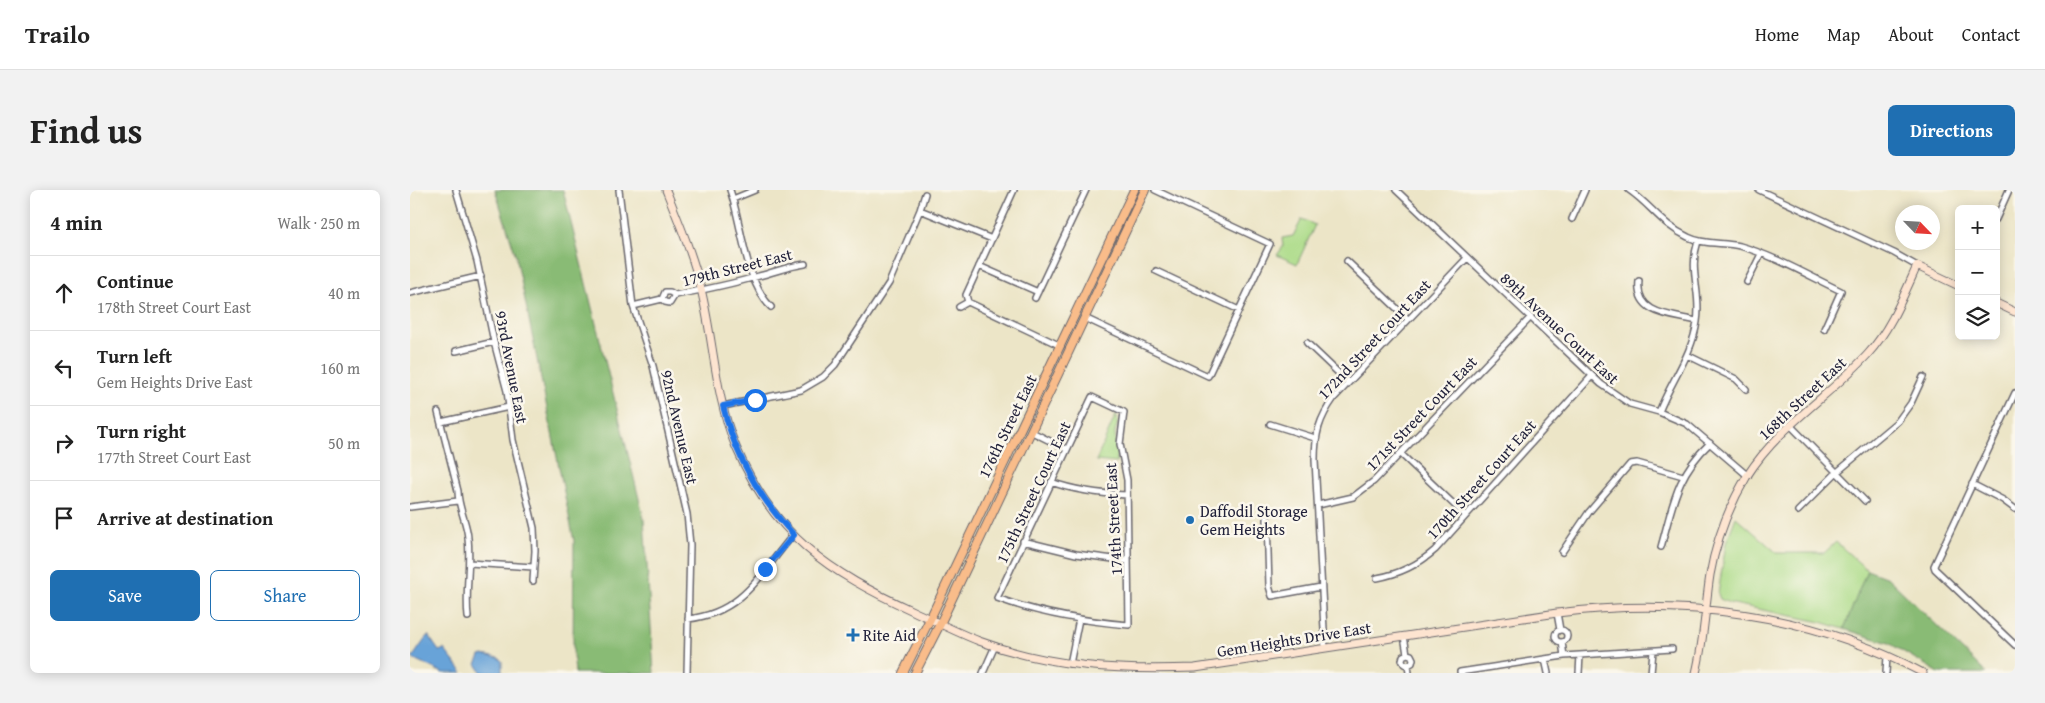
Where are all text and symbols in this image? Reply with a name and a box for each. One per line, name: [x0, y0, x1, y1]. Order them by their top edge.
text: Trailo: [25, 17, 90, 52]
text: Home: [1755, 21, 1799, 48]
text: Map: [1827, 21, 1860, 48]
text: About: [1888, 21, 1934, 48]
text: Contact: [1962, 21, 2020, 48]
text: Find us: [30, 105, 143, 156]
button: Directions: [1888, 105, 2015, 156]
north arrow: [1895, 205, 1940, 250]
map controls: [1955, 205, 2000, 340]
button: +: [1955, 205, 2000, 250]
text: 4 min: [50, 207, 102, 238]
text: Walk · 250 m: [277, 211, 360, 235]
street label: 179th Street East: [679, 242, 795, 292]
button: −: [1955, 250, 2000, 295]
street label: 89th Avenue Court East: [1495, 266, 1625, 390]
text: Continue: [97, 267, 174, 295]
street label: 172nd Street Court East: [1312, 273, 1437, 405]
icon: ahead: [50, 279, 78, 307]
text: 40 m: [328, 281, 360, 305]
text: 178th Street Court East: [97, 295, 251, 319]
button: layers: [1955, 295, 2000, 340]
street label: 93rd Avenue East: [489, 309, 535, 426]
text: Turn left: [97, 342, 172, 370]
street label: 171st Street Court East: [1360, 350, 1483, 476]
street label: 168th Street East: [1753, 350, 1852, 445]
icon: left: [50, 354, 78, 382]
text: 160 m: [320, 356, 360, 380]
street label: 92nd Avenue East: [655, 367, 705, 487]
text: Gem Heights Drive East: [97, 370, 253, 394]
street label: 176th Street East: [971, 370, 1043, 482]
route start: [744, 389, 767, 412]
street label: 170th Street Court East: [1420, 413, 1542, 544]
text: Turn right: [97, 417, 186, 445]
street label: 175th Street Court East: [990, 417, 1077, 567]
icon: right: [50, 429, 78, 457]
text: 50 m: [328, 431, 360, 455]
text: 177th Street Court East: [97, 445, 251, 469]
street label: 174th Street East: [1098, 462, 1128, 576]
place label: Daffodil Storage Gem Heights: [1200, 499, 1308, 541]
icon: arrive: [50, 504, 78, 532]
text: Arrive at destination: [97, 504, 273, 532]
marker: Daffodil Storage Gem Heights: [1184, 514, 1196, 526]
route end: [754, 558, 777, 581]
button: Save: [50, 570, 200, 621]
button: Share: [210, 570, 360, 621]
street label: Gem Heights Drive East: [1215, 615, 1373, 663]
place label: Rite Aid: [863, 623, 917, 647]
marker: Rite Aid: [847, 629, 859, 641]

